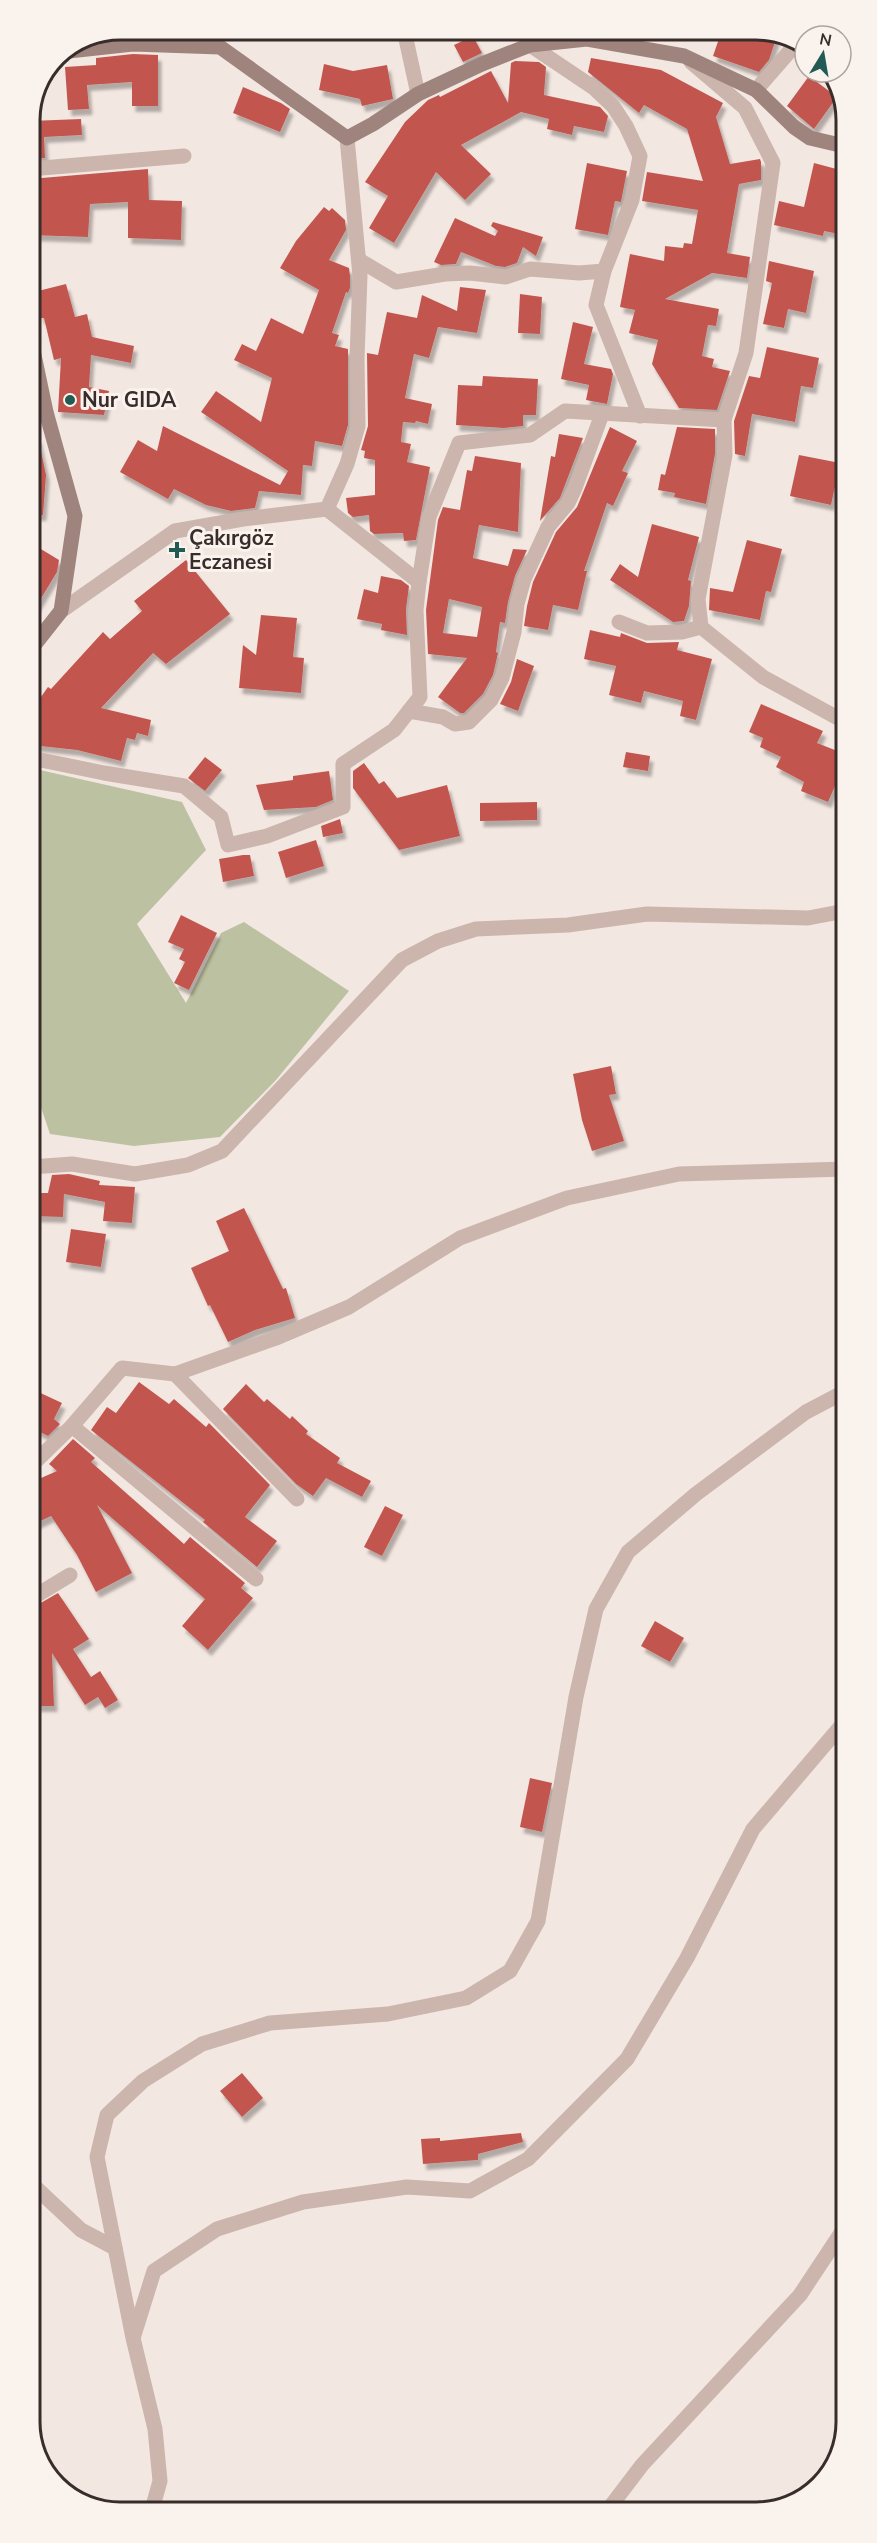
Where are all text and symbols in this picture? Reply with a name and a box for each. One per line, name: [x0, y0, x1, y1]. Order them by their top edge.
north arrow: [793, 24, 853, 84]
text: N: [818, 28, 834, 52]
place label: Nur GIDA: [82, 386, 177, 414]
marker: Nur GIDA: [63, 393, 77, 407]
place label: Çakırgöz Eczanesi: [189, 524, 274, 576]
marker: Çakırgöz Eczanesi: [170, 543, 184, 557]

